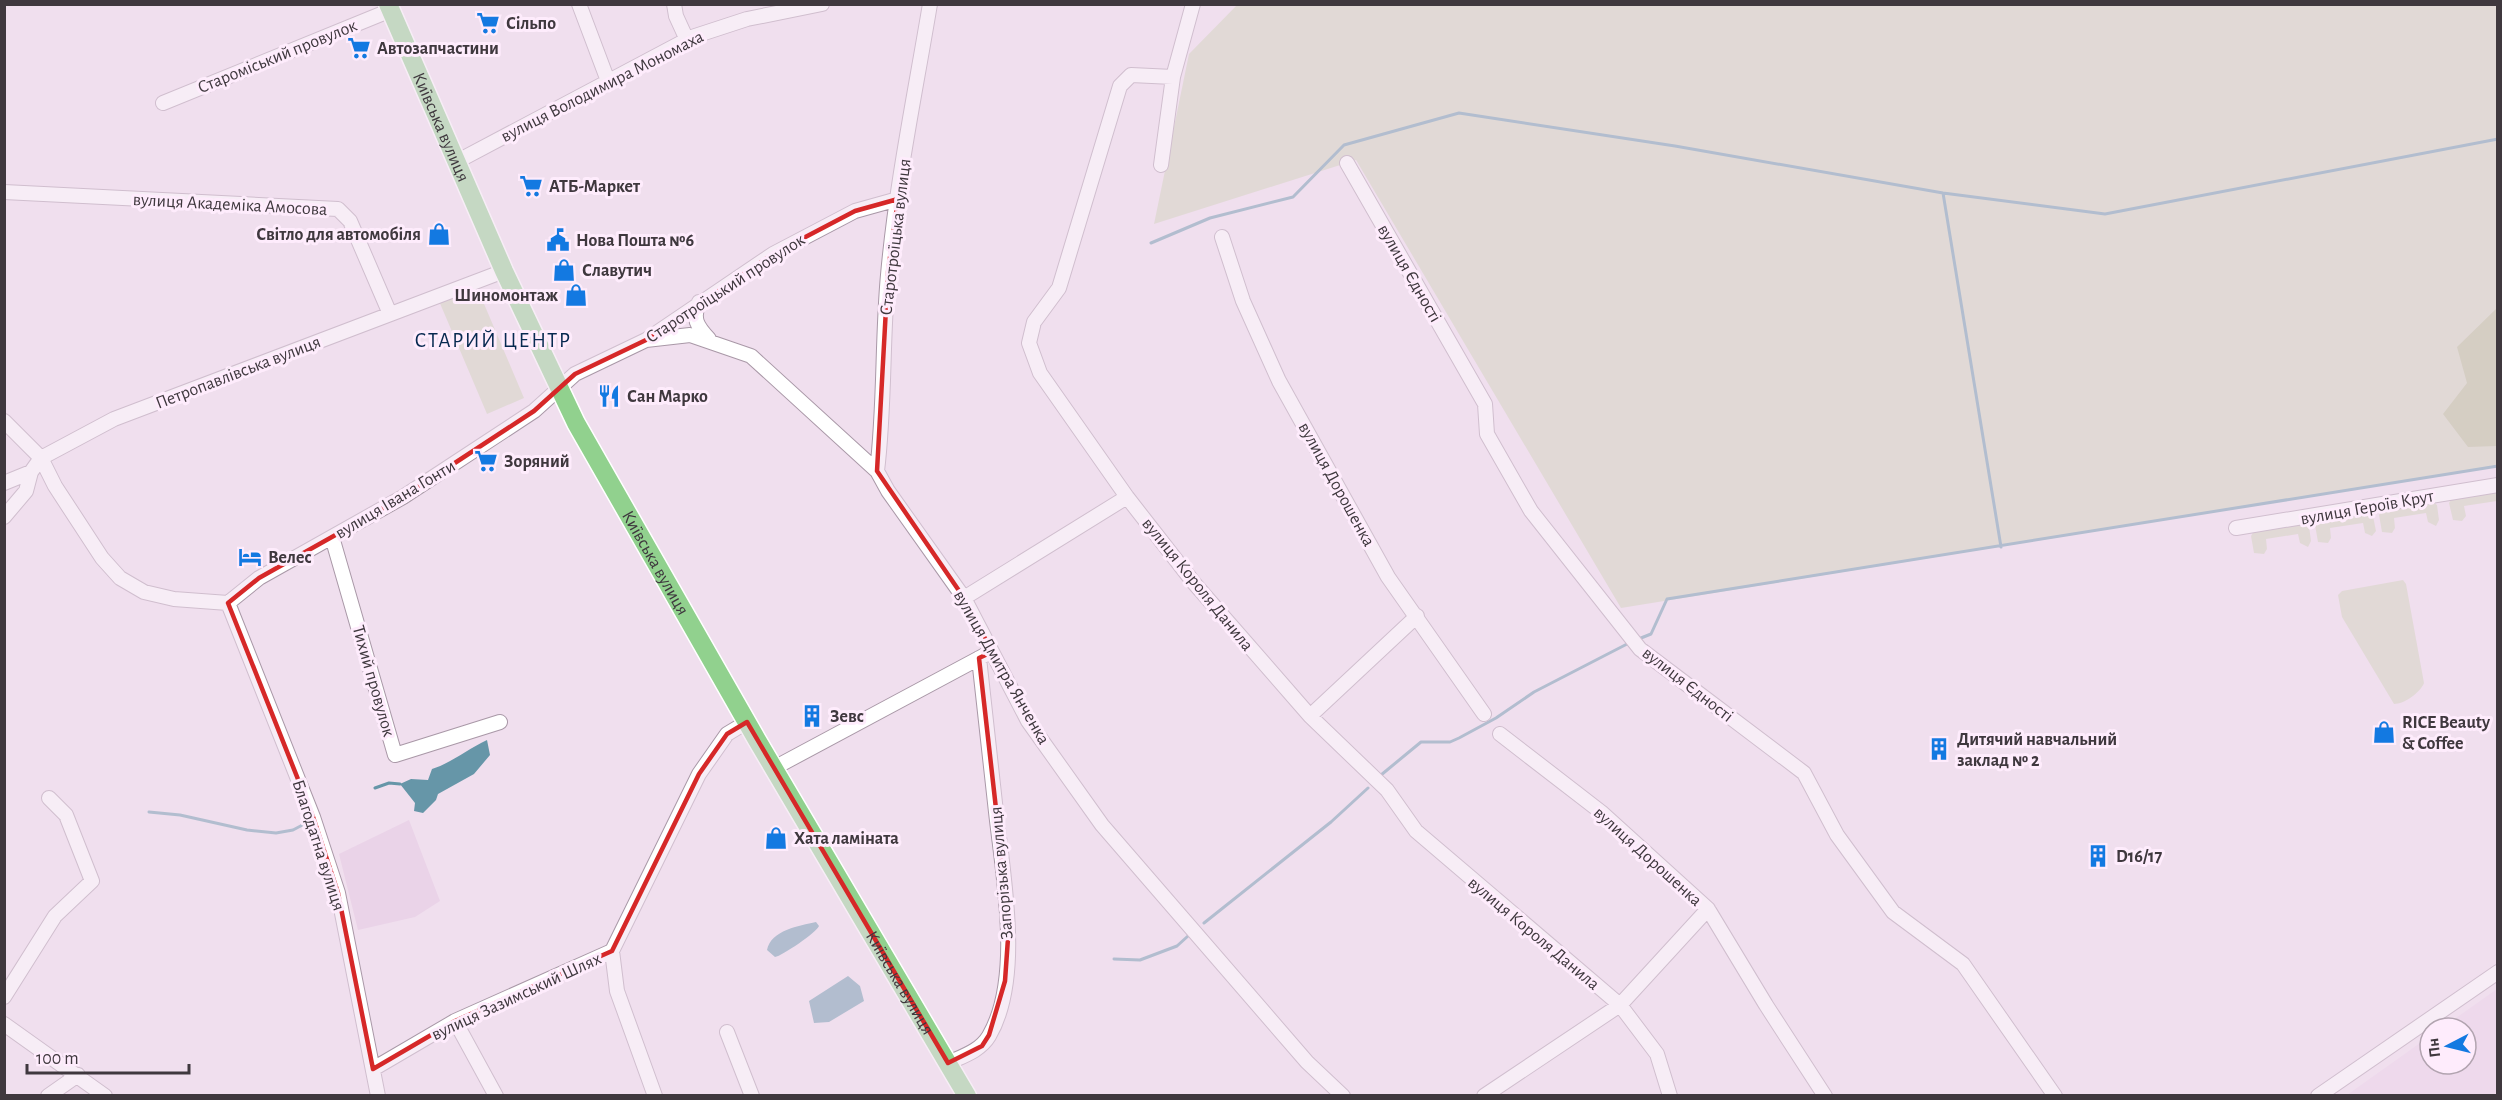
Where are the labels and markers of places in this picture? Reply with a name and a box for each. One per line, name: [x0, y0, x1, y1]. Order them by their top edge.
supermarket icon: Сільпо: [475, 10, 501, 36]
place label: Сільпо: [506, 15, 556, 33]
supermarket icon: Автозапчастини: [346, 35, 372, 61]
place label: Автозапчастини: [377, 40, 499, 58]
supermarket icon: АТБ-Маркет: [518, 173, 544, 199]
place label: АТБ-Маркет: [549, 178, 641, 196]
shop icon: Світло для автомобіля: [426, 221, 452, 247]
place label: Світло для автомобіля: [256, 226, 421, 244]
public building icon: Нова Пошта №6: [545, 227, 571, 253]
place label: Нова Пошта №6: [576, 232, 694, 250]
shop icon: Славутич: [551, 257, 577, 283]
place label: Славутич: [582, 262, 652, 280]
shop icon: Шиномонтаж: [563, 282, 589, 308]
place label: Шиномонтаж: [454, 287, 558, 305]
restaurant icon: Сан Марко: [596, 383, 622, 409]
place label: Сан Марко: [627, 388, 708, 406]
supermarket icon: Зоряний: [473, 448, 499, 474]
place label: Зоряний: [504, 453, 570, 471]
hotel icon: Велес: [237, 544, 263, 570]
place label: Велес: [268, 549, 312, 567]
building icon: Зевс: [799, 703, 825, 729]
place label: Зевс: [830, 708, 864, 726]
place label: RICE Beauty & Coffee: [2402, 714, 2491, 753]
shop icon: RICE Beauty & Coffee: [2371, 719, 2397, 745]
place label: Дитячий навчальний заклад № 2: [1957, 731, 2117, 770]
building icon: Дитячий навчальний заклад № 2: [1926, 736, 1952, 762]
shop icon: Хата ламіната: [763, 825, 789, 851]
place label: Хата ламіната: [794, 830, 899, 848]
building icon: D16/17: [2085, 843, 2111, 869]
place label: D16/17: [2116, 848, 2163, 866]

